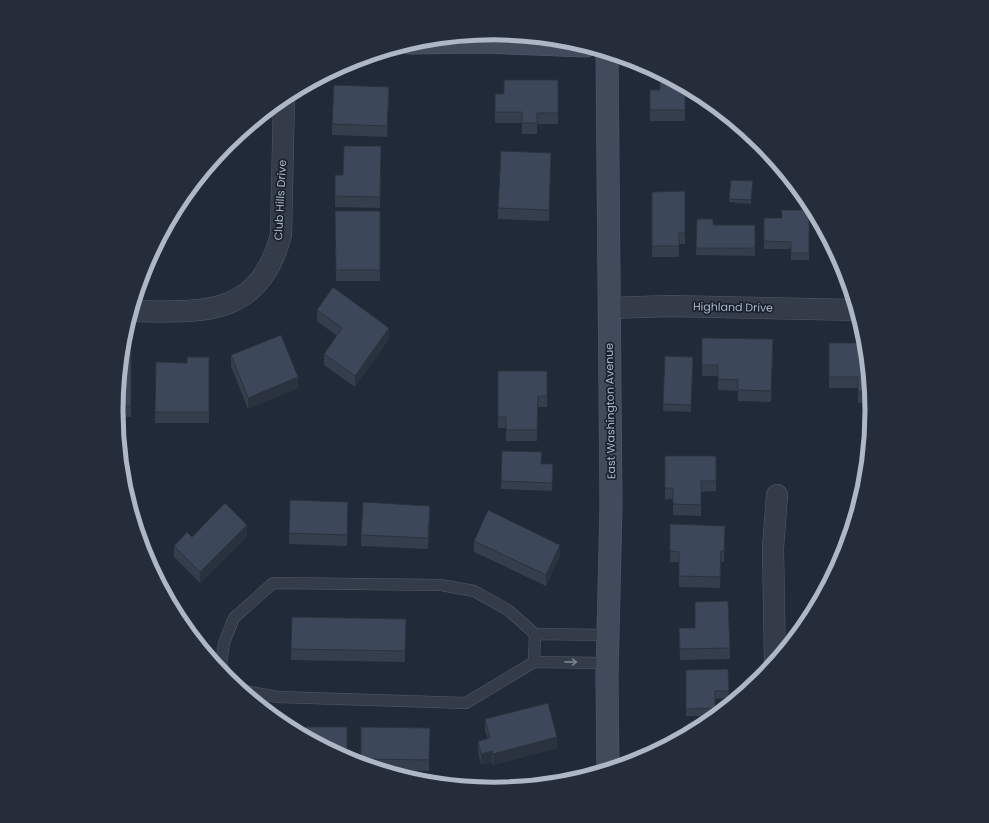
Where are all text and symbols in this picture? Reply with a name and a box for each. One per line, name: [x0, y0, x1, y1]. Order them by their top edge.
street label: Club Hills Drive: [270, 159, 290, 241]
street label: Highland Drive: [693, 298, 773, 316]
street label: East Washington Avenue: [601, 343, 619, 479]
one-way arrow: [564, 659, 577, 666]

